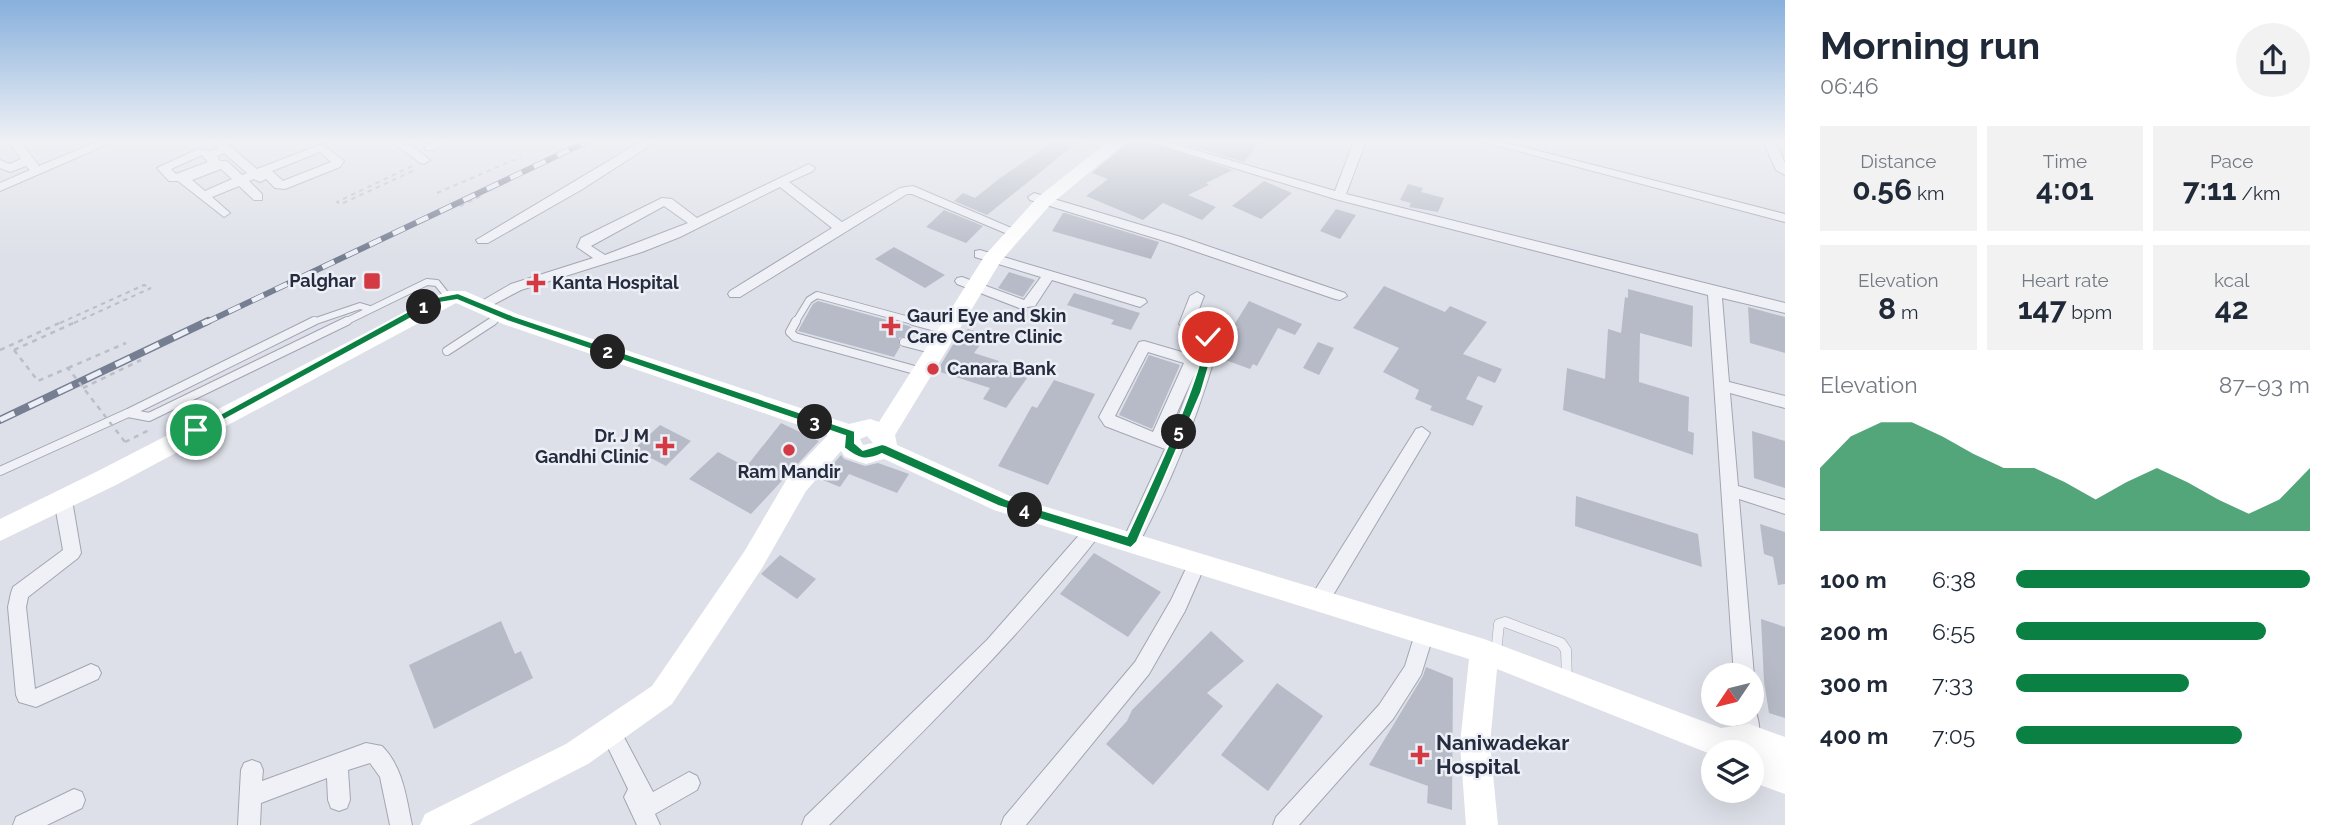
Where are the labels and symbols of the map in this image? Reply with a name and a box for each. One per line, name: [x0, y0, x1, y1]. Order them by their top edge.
place label: Palghar: [289, 270, 356, 291]
marker: Palghar: [362, 271, 382, 291]
place label: Kanta Hospital: [552, 272, 679, 293]
marker: Kanta Hospital: [526, 273, 546, 293]
pin: 1: [406, 290, 442, 324]
place label: Gauri Eye and Skin Care Centre Clinic: [907, 305, 1066, 347]
pin: [1178, 307, 1238, 367]
marker: Gauri Eye and Skin Care Centre Clinic: [881, 316, 901, 336]
pin: 2: [590, 334, 626, 370]
place label: Canara Bank: [947, 358, 1057, 379]
marker: Canara Bank: [925, 361, 941, 377]
pin: [166, 400, 226, 460]
pin: 3: [798, 404, 832, 440]
pin: 5: [1162, 414, 1196, 450]
place label: Dr. J M Gandhi Clinic: [535, 425, 649, 467]
marker: Dr. J M Gandhi Clinic: [655, 436, 675, 456]
marker: Ram Mandir: [781, 442, 797, 458]
place label: Ram Mandir: [737, 461, 841, 482]
pin: 4: [1007, 492, 1042, 528]
north arrow: [1701, 663, 1764, 726]
place label: Naniwadekar Hospital: [1436, 730, 1569, 779]
marker: Naniwadekar Hospital: [1410, 745, 1430, 765]

